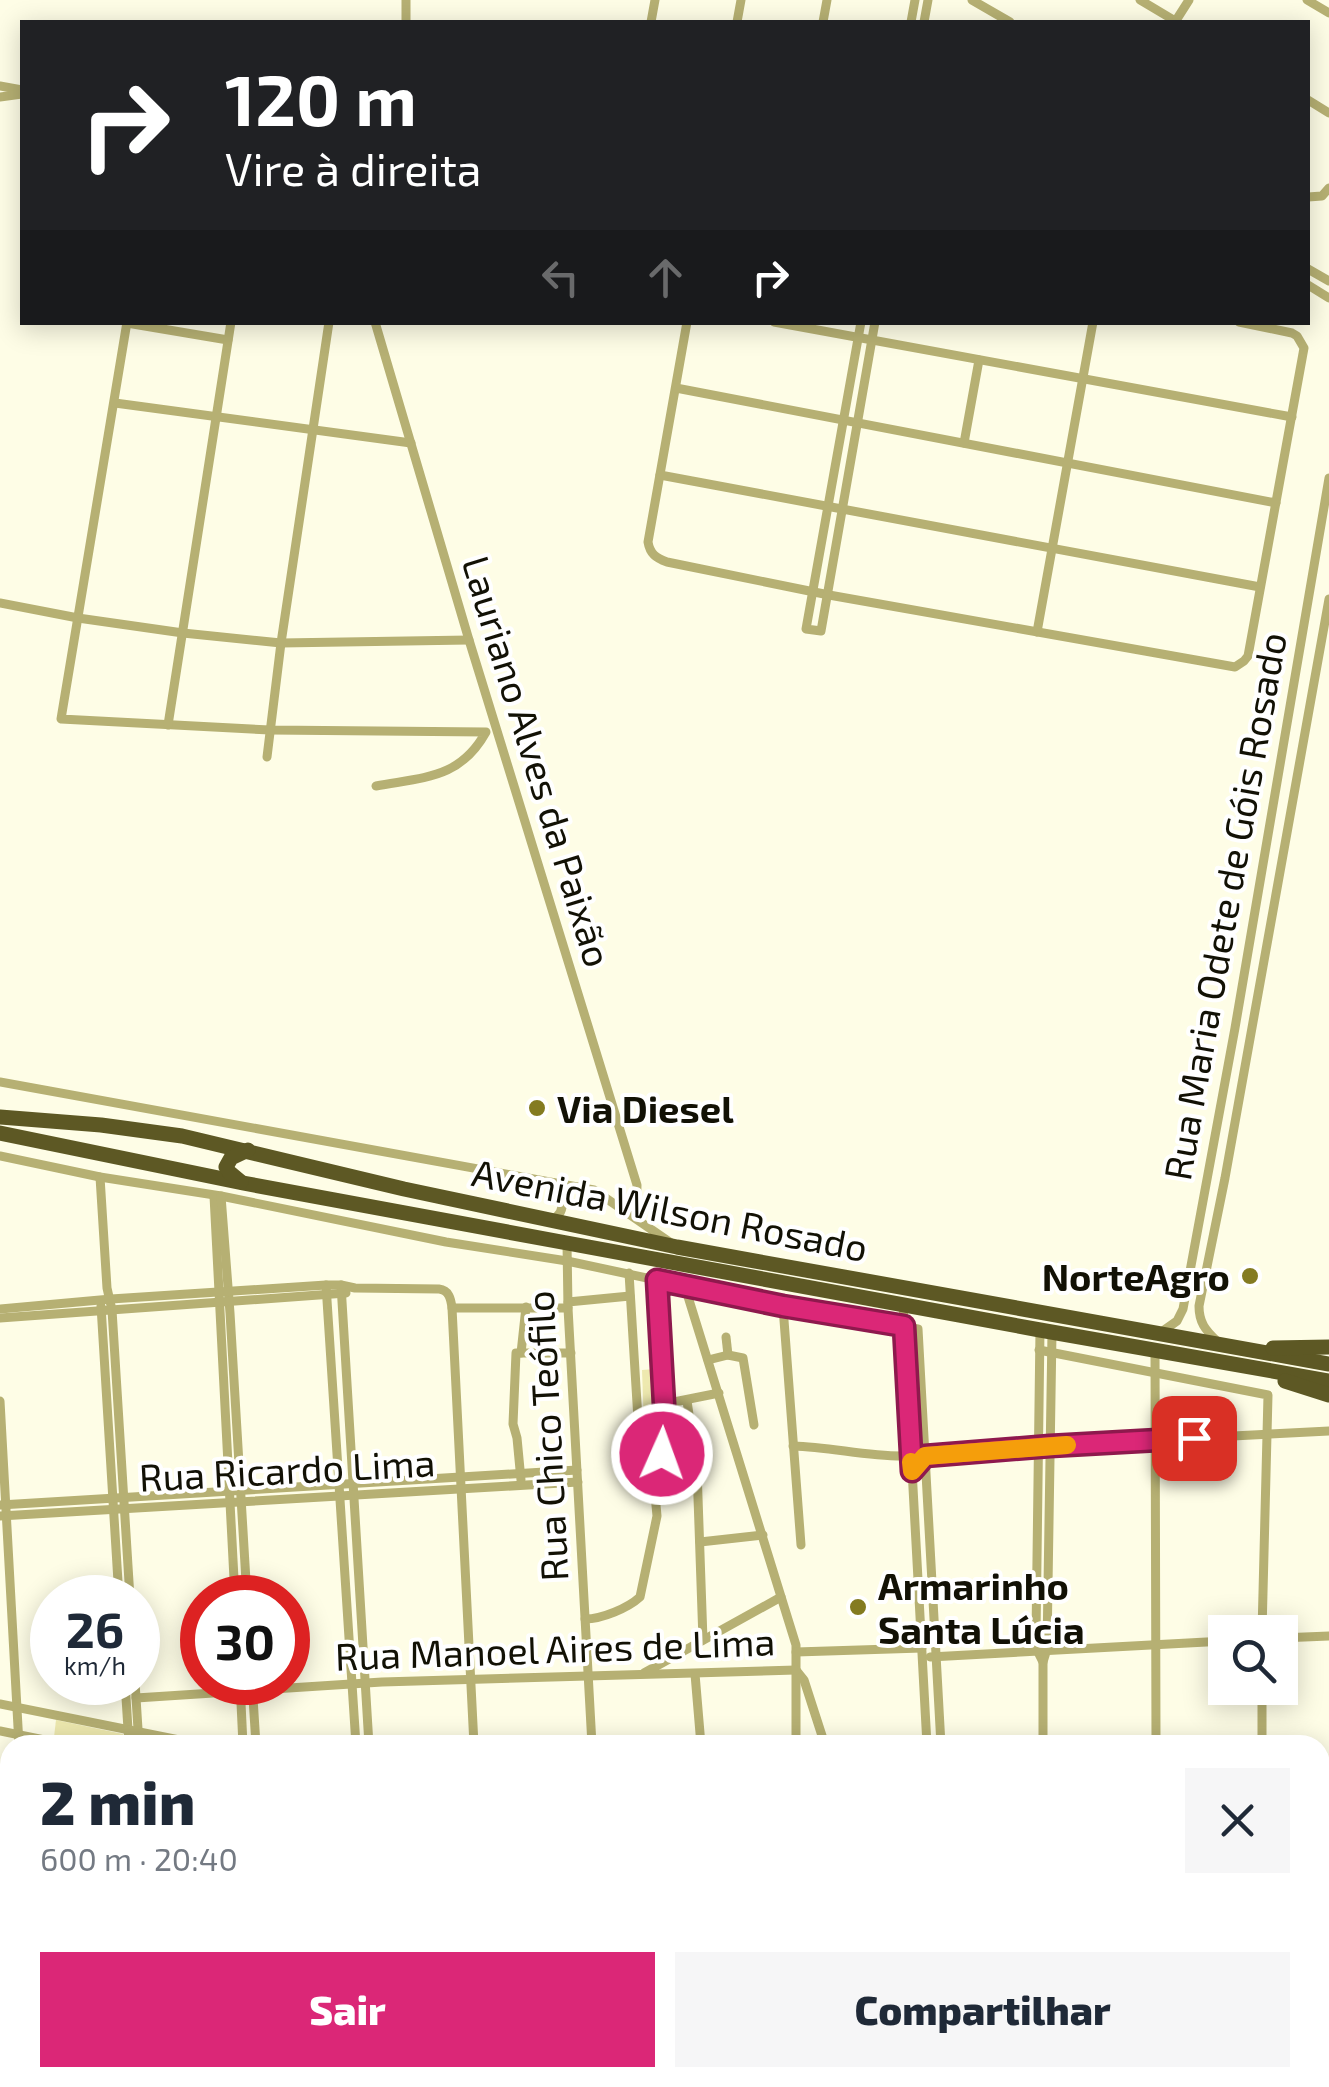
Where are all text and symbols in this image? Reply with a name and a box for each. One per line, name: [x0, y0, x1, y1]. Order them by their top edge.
text: 120 m: [225, 56, 417, 140]
icon: right: [60, 60, 190, 190]
text: Vire à direita: [225, 141, 482, 195]
icon: left: [533, 250, 588, 305]
icon: ahead: [638, 250, 693, 305]
icon: right: [743, 250, 798, 305]
street label: Lauriano Alves da Paixão: [454, 550, 622, 972]
street label: Rua Maria Odete de Góis Rosado: [1153, 629, 1295, 1183]
place label: Via Diesel: [557, 1085, 734, 1131]
marker: Via Diesel: [526, 1097, 548, 1119]
street label: Avenida Wilson Rosado: [468, 1148, 872, 1270]
place label: NorteAgro: [1042, 1253, 1230, 1299]
marker: NorteAgro: [1239, 1265, 1261, 1287]
street label: Rua Chico Teófilo: [515, 1290, 577, 1582]
pin: [1152, 1396, 1237, 1481]
position arrow: [610, 1402, 714, 1506]
icon: arrive: [1167, 1411, 1222, 1466]
street label: Rua Ricardo Lima: [138, 1438, 436, 1500]
place label: Armarinho Santa Lúcia: [878, 1562, 1085, 1652]
speed limit sign: 30: [180, 1575, 310, 1705]
marker: Armarinho Santa Lúcia: [847, 1596, 869, 1618]
text: 26: [66, 1598, 124, 1658]
map controls: [1208, 1615, 1298, 1705]
button: search: [1208, 1615, 1298, 1705]
street label: Rua Manoel Aires de Lima: [334, 1617, 776, 1679]
text: km/h: [64, 1650, 126, 1680]
text: 2 min: [40, 1765, 195, 1837]
button: close: [1185, 1768, 1290, 1873]
text: 600 m · 20:40: [40, 1839, 238, 1877]
button: Sair: [40, 1952, 655, 2067]
button: Compartilhar: [675, 1952, 1290, 2067]

